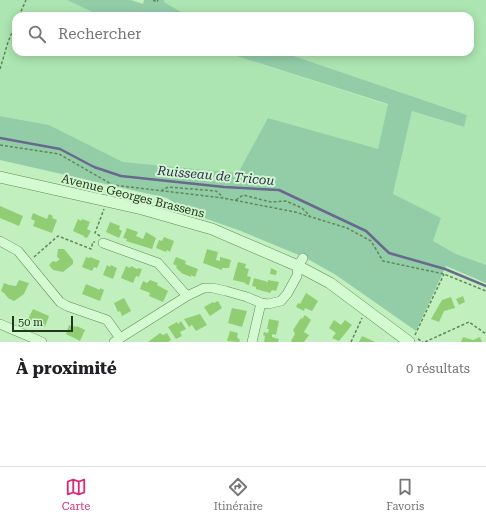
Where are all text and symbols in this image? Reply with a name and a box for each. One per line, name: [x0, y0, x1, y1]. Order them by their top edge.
search box: [12, 12, 474, 56]
icon: search: [26, 23, 48, 45]
text: Rechercher: [58, 25, 141, 43]
water label: Ruisseau de Tricou: [156, 163, 275, 188]
street label: Avenue Georges Brassens: [60, 171, 206, 221]
scale bar: [12, 314, 73, 333]
text: 50 m: [18, 316, 43, 329]
text: À proximité: [16, 358, 117, 378]
text: 0 résultats: [406, 361, 470, 376]
tab: Carte: [62, 476, 90, 513]
tab: Itinéraire: [214, 476, 263, 513]
tab: Favoris: [386, 476, 424, 513]

